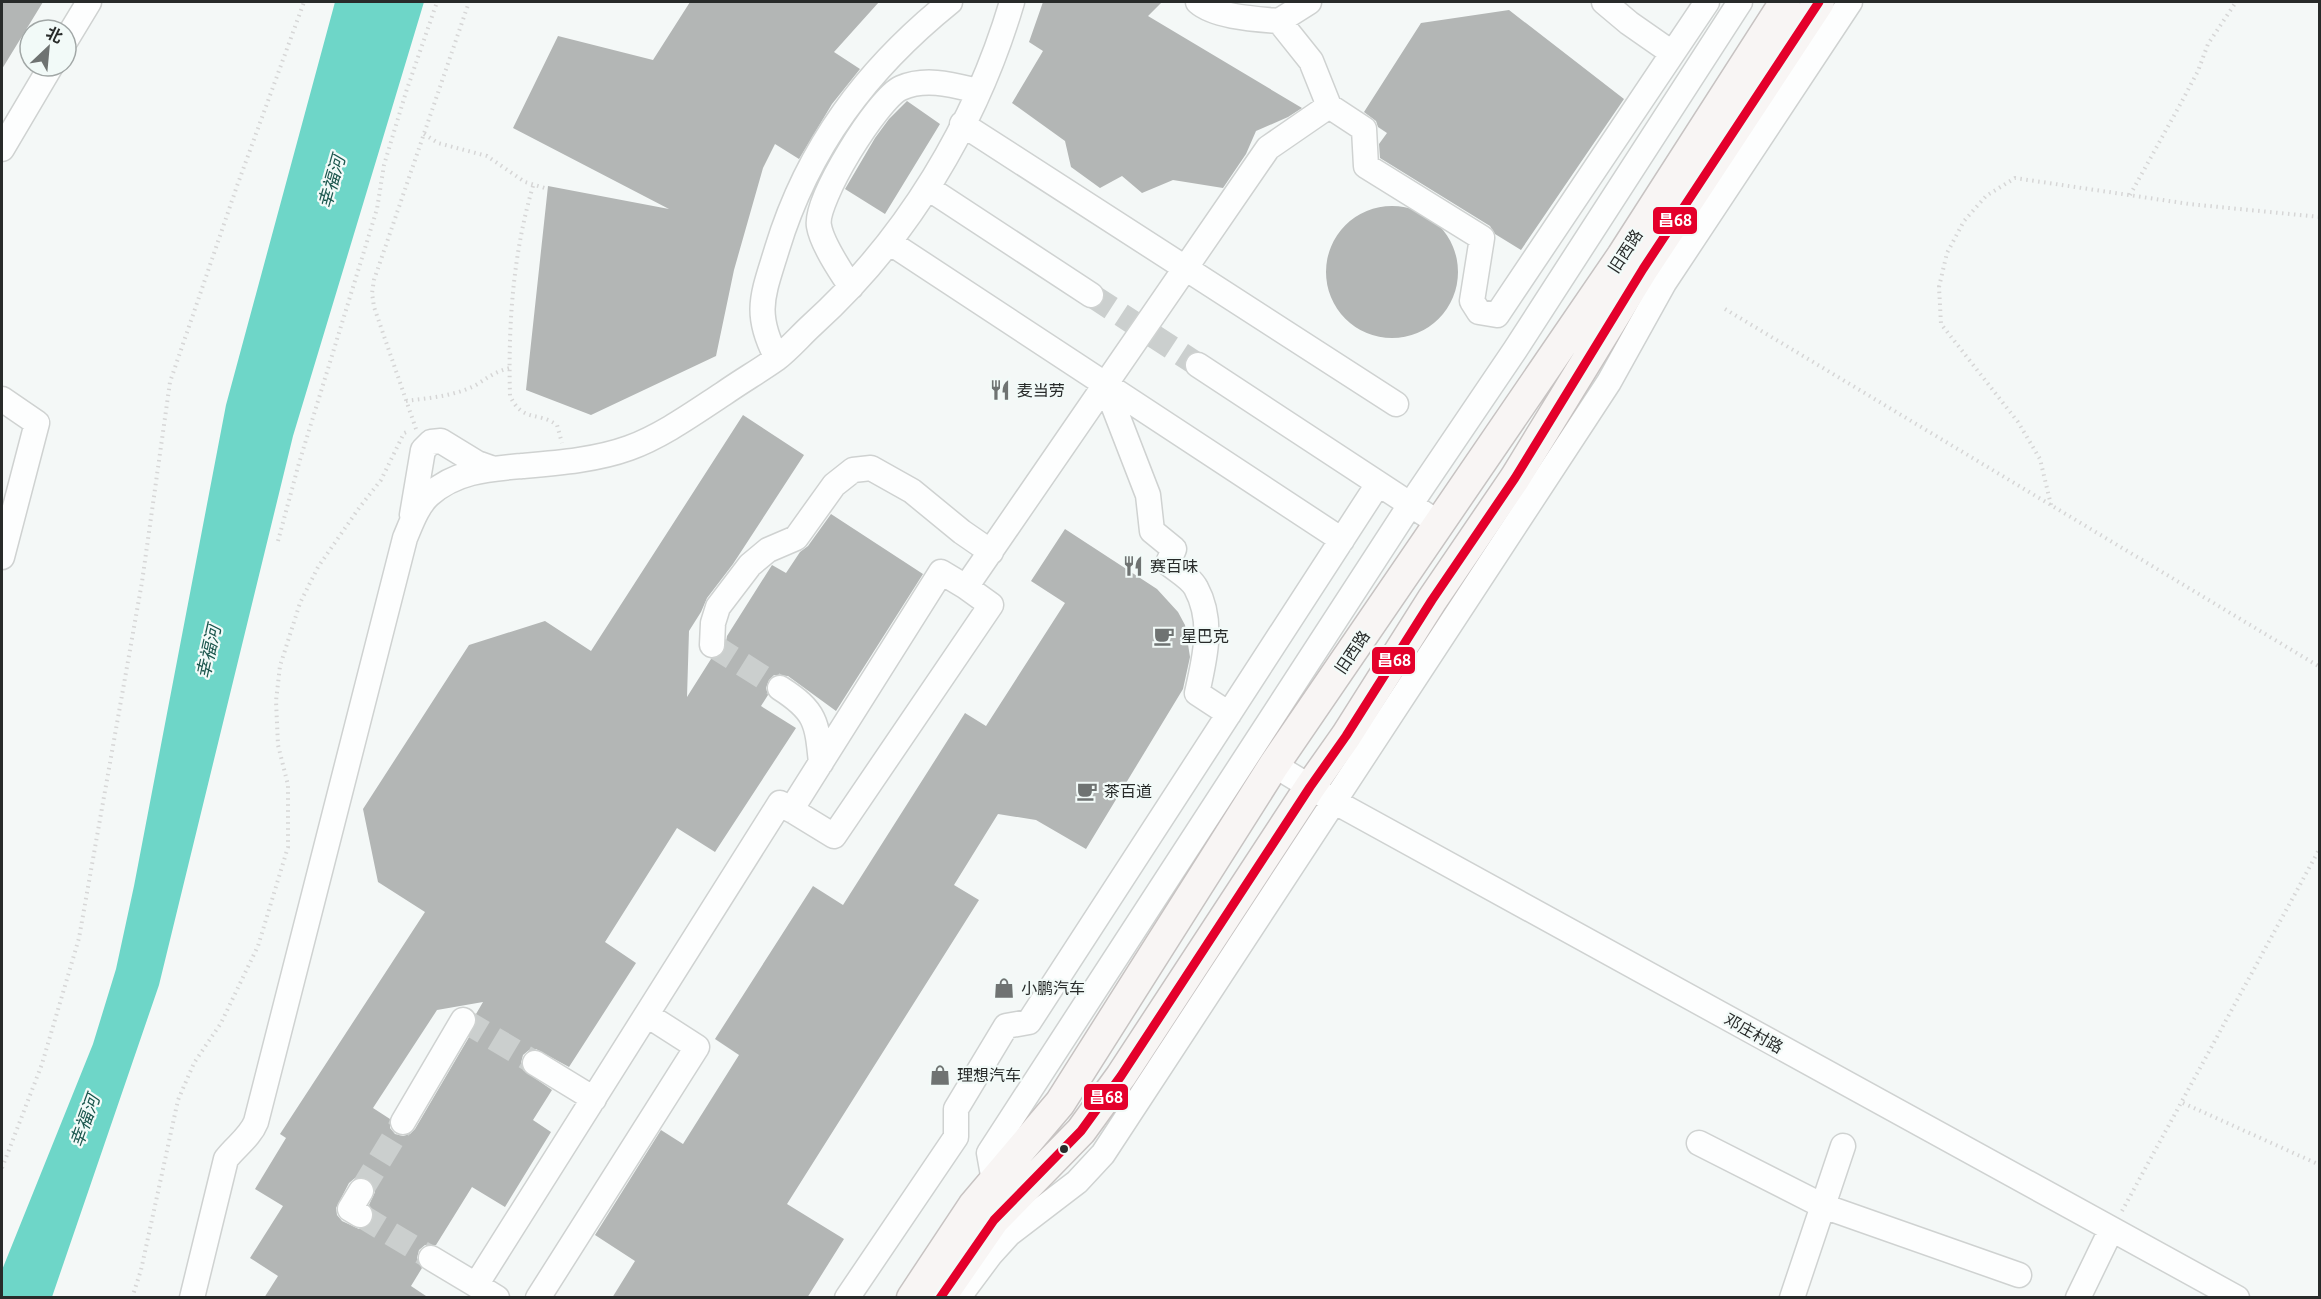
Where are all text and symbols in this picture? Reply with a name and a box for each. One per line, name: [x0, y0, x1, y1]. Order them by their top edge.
north arrow: [18, 18, 78, 78]
text: 北: [43, 23, 66, 46]
water label: 幸福河: [314, 150, 349, 210]
line badge: 昌68: [1652, 206, 1698, 235]
text: 昌68: [1658, 211, 1692, 229]
street label: 旧西路: [1604, 226, 1646, 276]
restaurant icon: 麦当劳: [988, 378, 1012, 402]
place label: 麦当劳: [1017, 381, 1065, 399]
restaurant icon: 赛百味: [1121, 554, 1145, 578]
place label: 赛百味: [1150, 557, 1198, 575]
water label: 幸福河: [192, 620, 225, 680]
cafe icon: 星巴克: [1152, 624, 1176, 648]
place label: 星巴克: [1181, 627, 1229, 645]
street label: 旧西路: [1331, 627, 1373, 677]
line badge: 昌68: [1371, 646, 1416, 675]
text: 昌68: [1377, 651, 1411, 669]
cafe icon: 茶百道: [1075, 779, 1099, 803]
place label: 茶百道: [1104, 782, 1152, 800]
shop icon: 小鹏汽车: [992, 976, 1016, 1000]
place label: 小鹏汽车: [1021, 979, 1085, 997]
street label: 邓庄村路: [1722, 1010, 1786, 1056]
shop icon: 理想汽车: [928, 1063, 952, 1087]
place label: 理想汽车: [957, 1066, 1021, 1084]
line badge: 昌68: [1083, 1083, 1129, 1111]
text: 昌68: [1089, 1088, 1123, 1106]
water label: 幸福河: [65, 1089, 104, 1149]
unlabelled marker: [1058, 1143, 1070, 1155]

